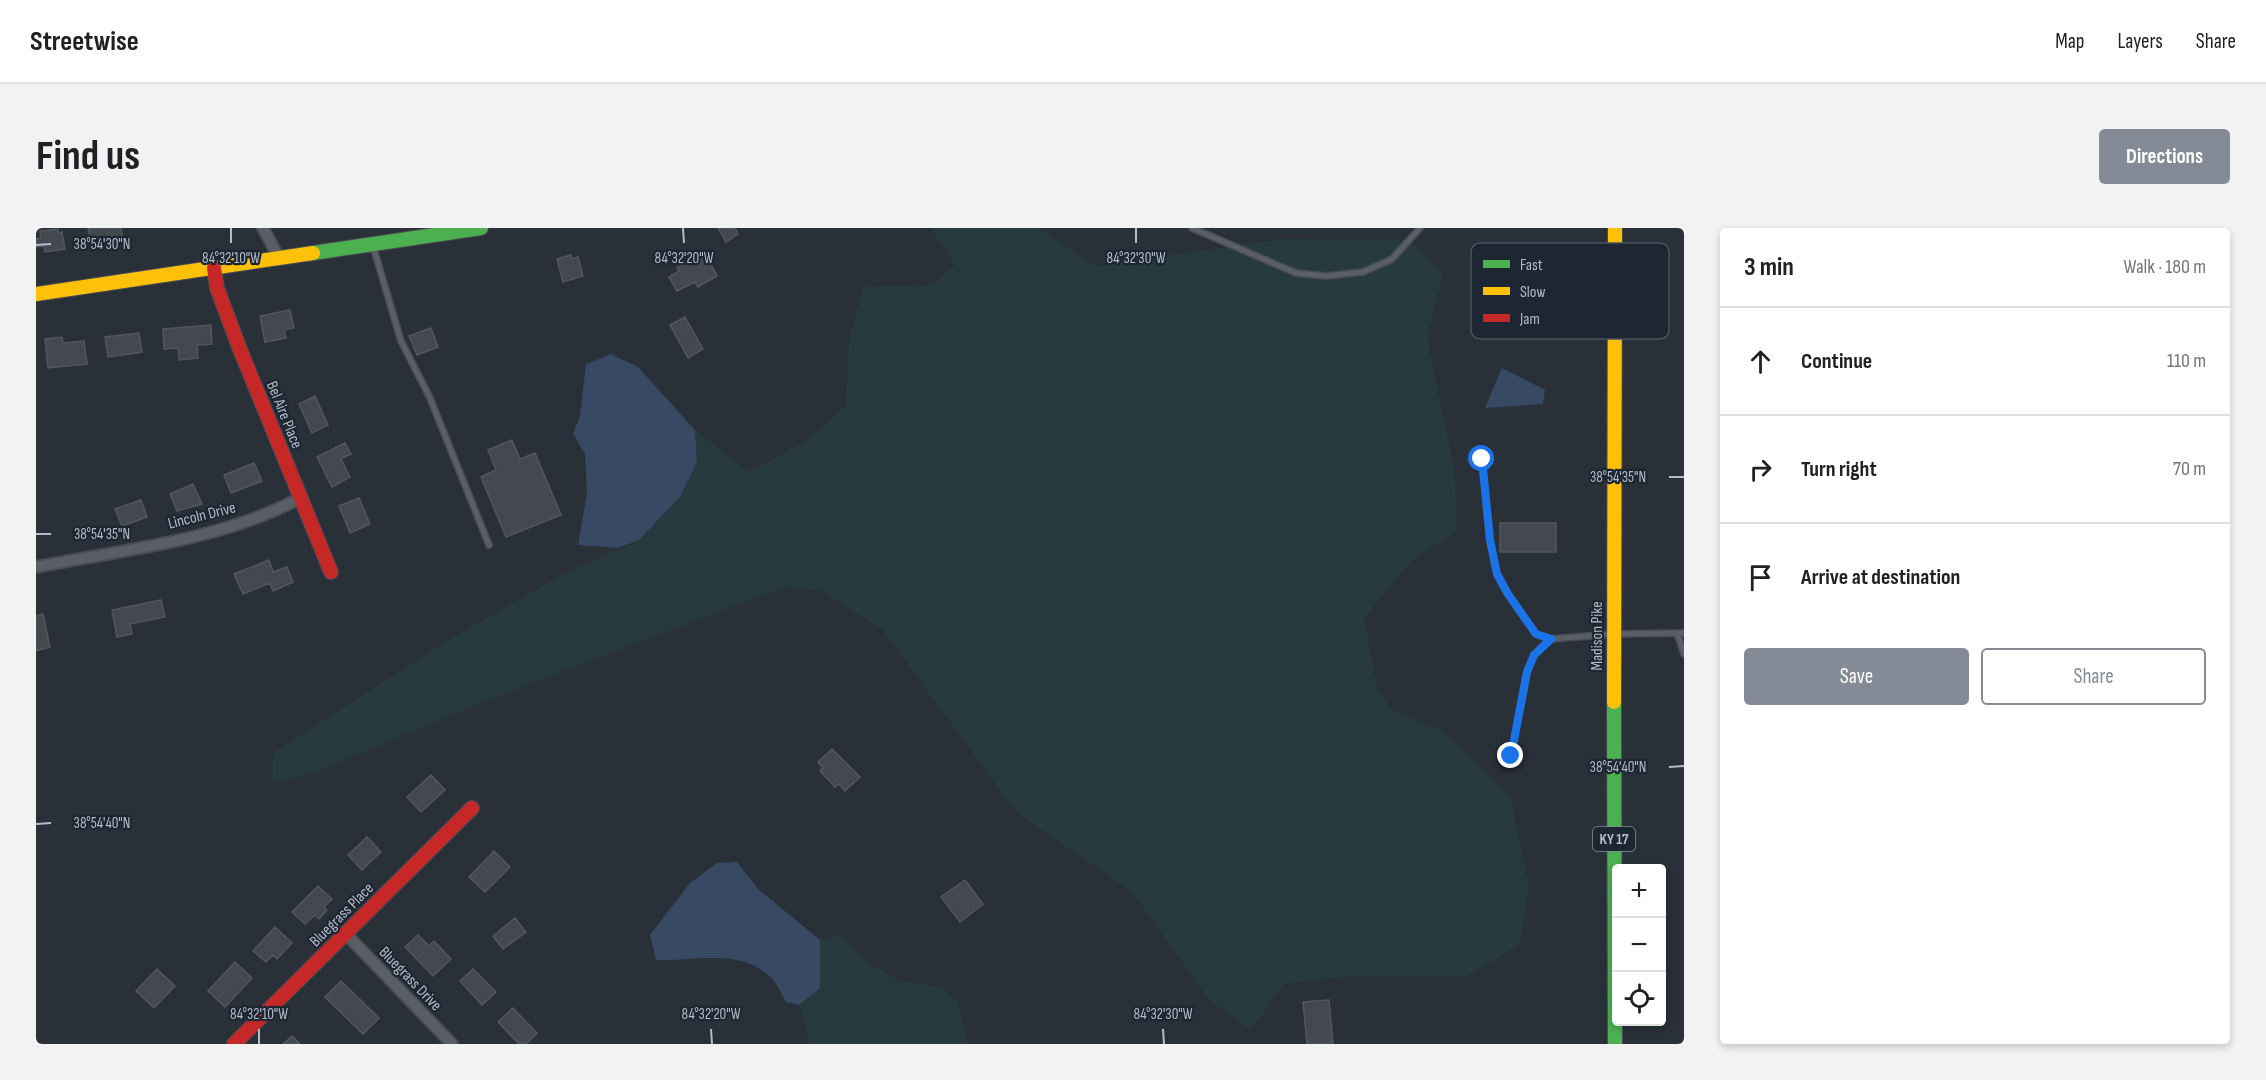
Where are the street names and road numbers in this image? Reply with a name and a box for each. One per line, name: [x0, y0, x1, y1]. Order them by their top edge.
street label: Bel Aire Place: [262, 379, 306, 451]
street label: Lincoln Drive: [166, 498, 238, 534]
street label: Madison Pike: [1588, 601, 1607, 671]
road number: KY 17: [1593, 827, 1635, 851]
street label: Bluegrass Place: [306, 879, 378, 951]
street label: Bluegrass Drive: [375, 943, 445, 1015]

